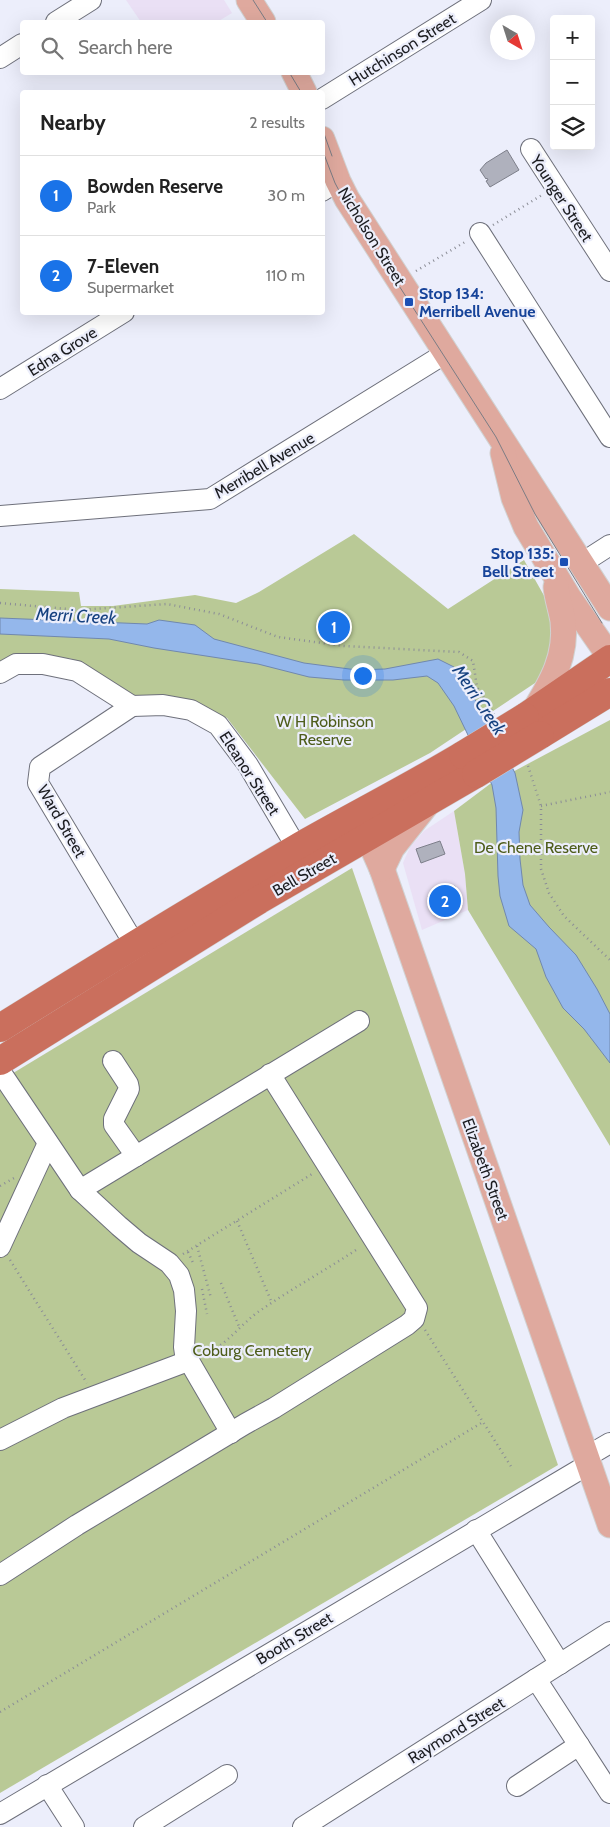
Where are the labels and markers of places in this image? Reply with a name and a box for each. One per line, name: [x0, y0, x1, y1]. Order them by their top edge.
place label: Stop 134: Merribell Avenue: [419, 284, 535, 321]
marker: Stop 134: Merribell Avenue: [403, 296, 415, 308]
place label: Stop 135: Bell Street: [482, 544, 554, 581]
marker: Stop 135: Bell Street: [558, 556, 570, 568]
pin: 1: [318, 608, 350, 646]
pin: 2: [429, 882, 461, 920]

